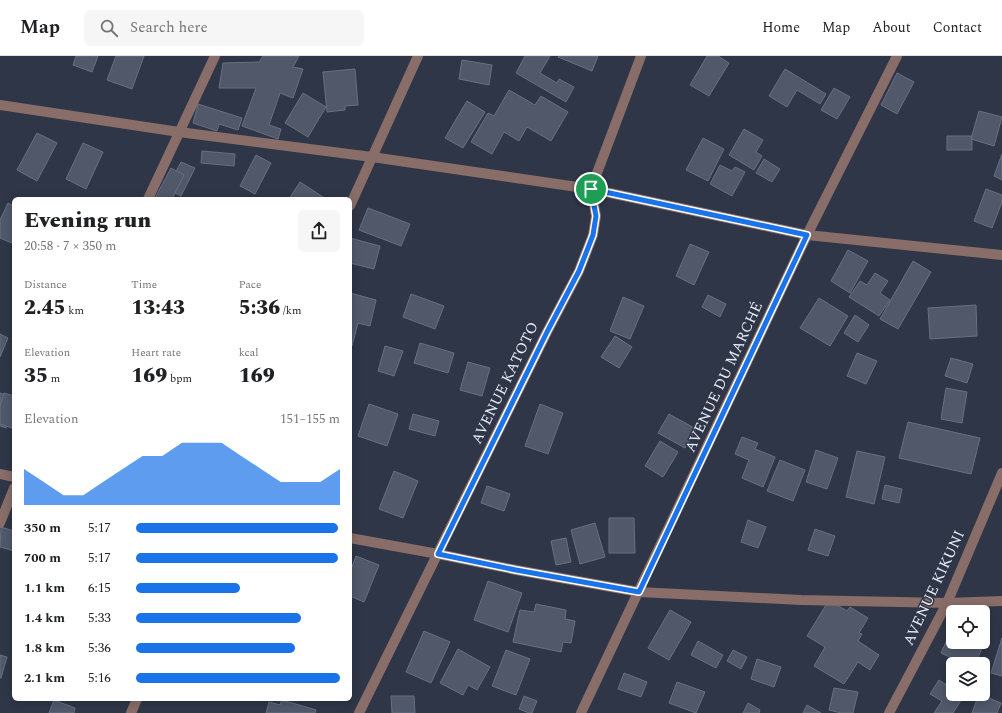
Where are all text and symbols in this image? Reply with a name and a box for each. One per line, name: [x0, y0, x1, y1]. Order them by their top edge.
search box: [84, 10, 364, 46]
text: Map: [20, 13, 60, 42]
text: Search here: [130, 16, 208, 39]
icon: search: [98, 17, 120, 39]
text: Home: [762, 17, 800, 38]
text: Map: [822, 17, 850, 38]
text: About: [872, 17, 911, 38]
text: Contact: [933, 17, 982, 38]
pin: [574, 172, 608, 206]
icon: arrive: [580, 178, 602, 200]
text: Evening run: [24, 204, 151, 237]
button: share: [298, 210, 340, 252]
text: 20:58 · 7 × 350 m: [24, 236, 116, 256]
text: Distance: [24, 276, 67, 293]
text: Time: [131, 276, 157, 293]
text: Pace: [239, 276, 261, 293]
text: 2.45: [24, 293, 66, 323]
text: 13:43: [131, 293, 185, 323]
text: 5:36: [239, 293, 280, 323]
street label: AVENUE DU MARCHÉ: [679, 298, 769, 456]
text: km: [66, 302, 84, 319]
text: /km: [280, 302, 301, 319]
street label: AVENUE KATOTO: [465, 318, 545, 448]
text: Elevation: [24, 344, 70, 361]
text: Heart rate: [131, 344, 181, 361]
text: kcal: [239, 344, 258, 361]
text: 35: [24, 361, 48, 391]
text: 169: [131, 361, 167, 391]
text: 169: [239, 361, 275, 391]
text: m: [48, 370, 60, 387]
text: bpm: [167, 370, 192, 387]
text: Elevation: [24, 409, 78, 429]
text: 151–155 m: [280, 409, 340, 429]
text: 350 m: [24, 518, 61, 538]
text: 5:17: [88, 518, 111, 538]
street label: AVENUE KIKUNI: [897, 526, 971, 650]
text: 700 m: [24, 548, 61, 568]
text: 5:17: [88, 548, 111, 568]
text: 1.1 km: [24, 578, 65, 598]
text: 6:15: [88, 578, 111, 598]
map controls: [946, 605, 990, 701]
button: locate: [946, 605, 990, 649]
text: 1.4 km: [24, 608, 65, 628]
text: 5:33: [88, 608, 111, 628]
text: 1.8 km: [24, 638, 65, 658]
text: 5:36: [88, 638, 111, 658]
button: layers: [946, 657, 990, 701]
text: 2.1 km: [24, 668, 65, 688]
text: 5:16: [88, 668, 111, 688]

